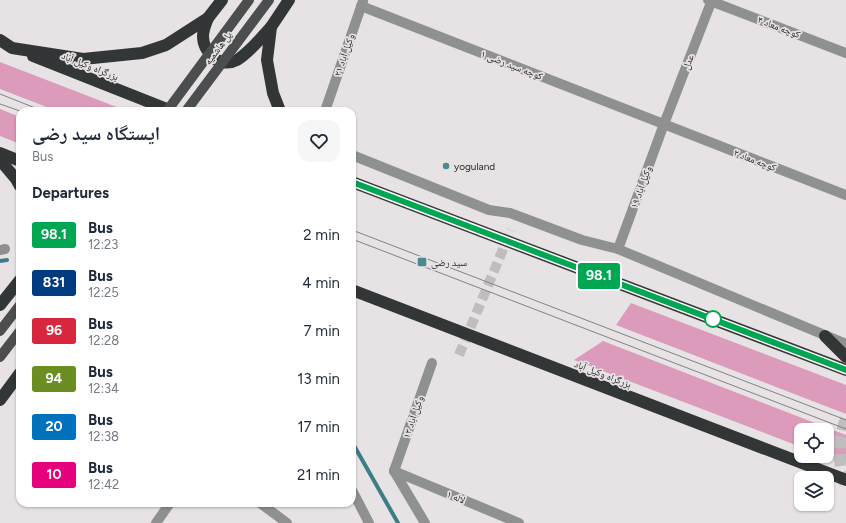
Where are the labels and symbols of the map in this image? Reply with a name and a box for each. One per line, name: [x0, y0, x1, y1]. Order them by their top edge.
street label: کوچه معاد ۴: [756, 13, 802, 41]
street label: پل هاشمیه: [201, 29, 235, 67]
street label: ۲۱ وکیل آباد: [331, 32, 357, 78]
street label: کوچه سید رضی ۱: [479, 47, 545, 83]
street label: بزرگراه وکیل آباد: [60, 49, 121, 83]
street label: عدل: [679, 52, 697, 72]
street label: کوچه معاد ۲: [732, 146, 778, 174]
place label: yoguland: [454, 160, 495, 173]
marker: yoguland: [441, 161, 451, 171]
street label: ۱۹ وکیل آباد: [627, 164, 655, 210]
marker: سید رضی: [416, 256, 428, 268]
place label: سید رضی: [431, 256, 467, 269]
line badge: 98.1: [571, 263, 627, 289]
unlabelled marker: [704, 310, 722, 328]
street label: بزرگراه وکیل آباد: [572, 357, 634, 391]
street label: ۱۲ وکیل آباد: [400, 394, 426, 440]
street label: لاله ۱: [445, 487, 467, 507]

